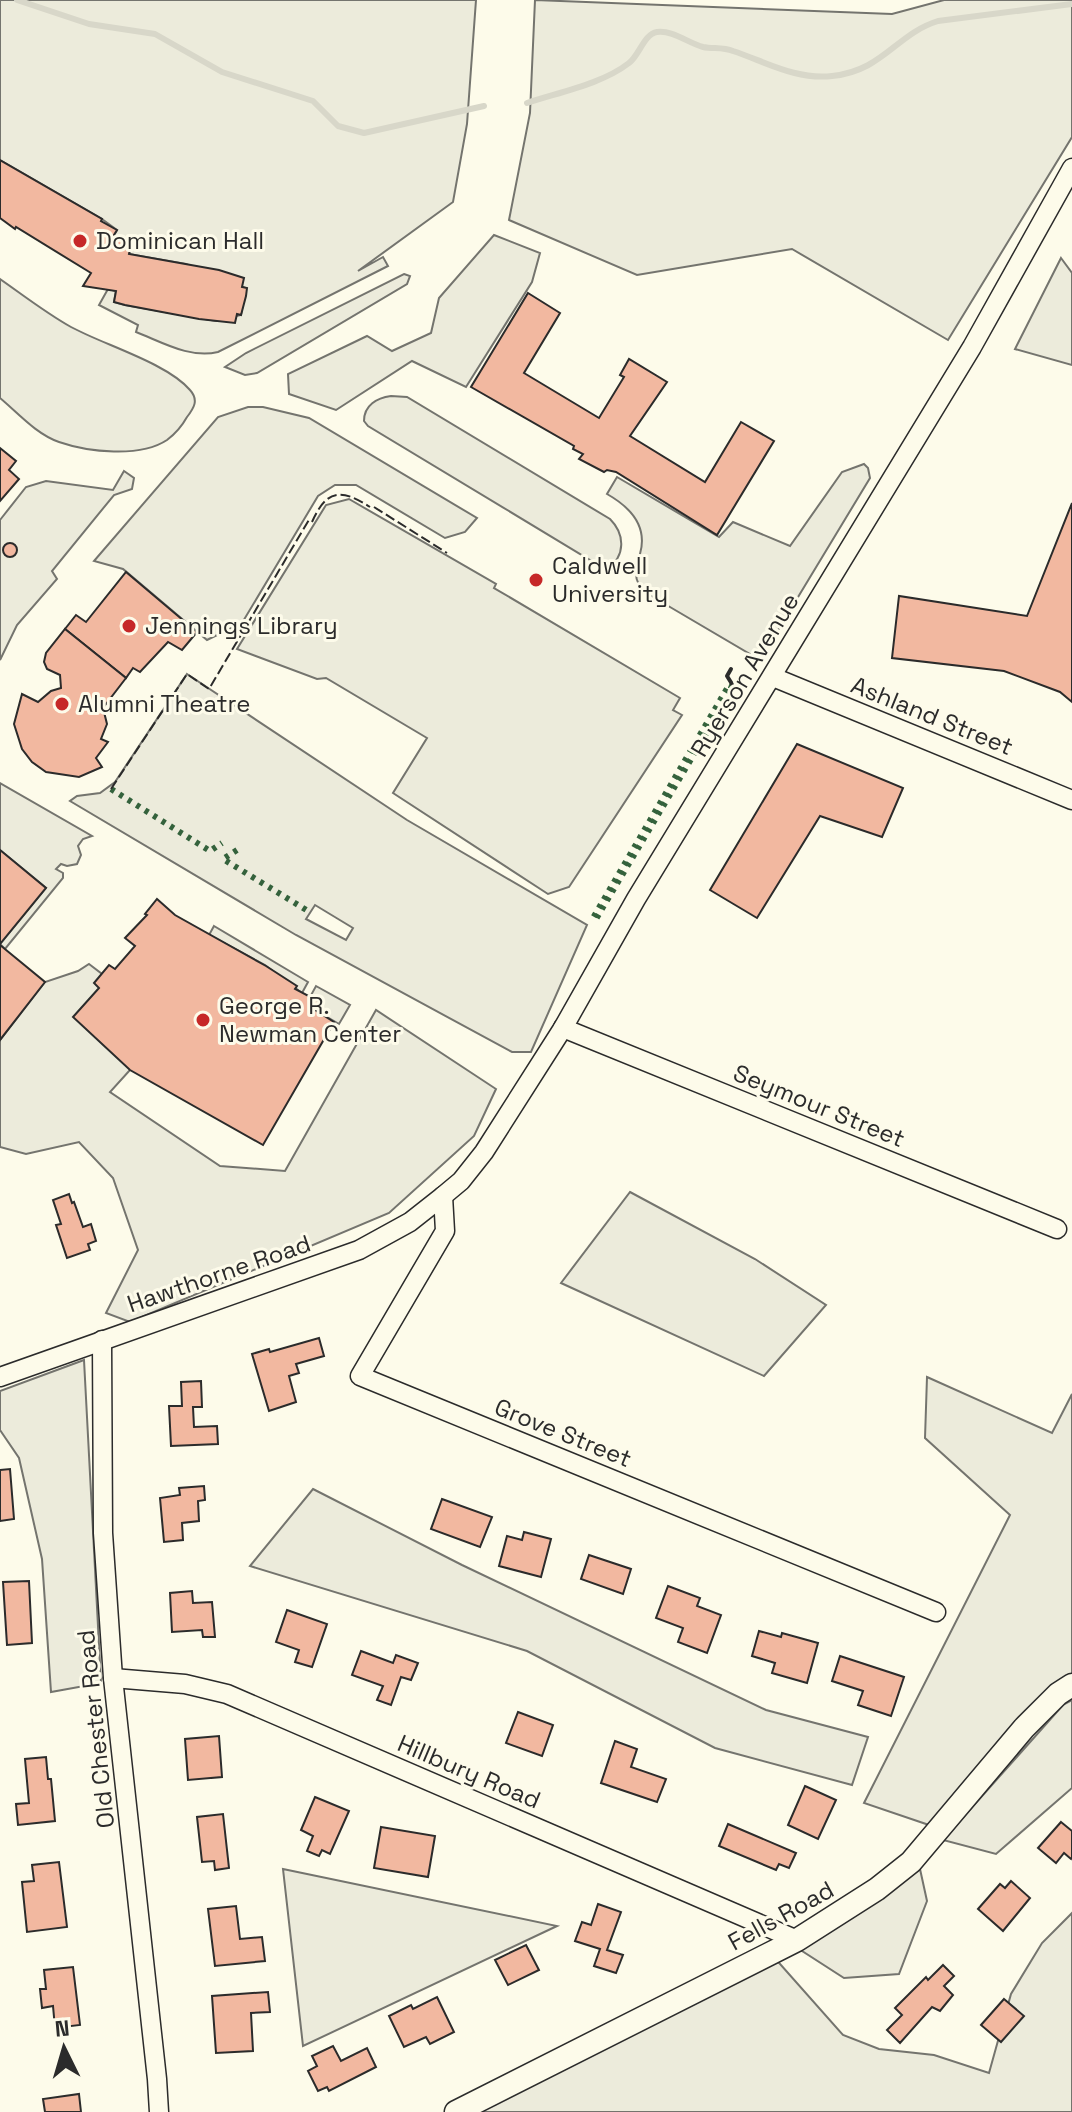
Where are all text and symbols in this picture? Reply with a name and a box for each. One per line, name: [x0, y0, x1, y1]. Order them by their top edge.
place label: Dominican Hall: [96, 225, 264, 256]
marker: Dominican Hall: [71, 232, 89, 250]
place label: Caldwell University: [552, 550, 668, 609]
marker: Caldwell University: [527, 571, 545, 589]
street label: Ryerson Avenue: [683, 587, 806, 762]
place label: Jennings Library: [145, 610, 338, 641]
marker: Jennings Library: [120, 617, 138, 635]
street label: Ashland Street: [847, 669, 1018, 762]
place label: Alumni Theatre: [78, 688, 250, 719]
marker: Alumni Theatre: [53, 695, 71, 713]
place label: George R. Newman Center: [219, 990, 401, 1049]
marker: George R. Newman Center: [194, 1011, 212, 1029]
street label: Seymour Street: [729, 1057, 910, 1154]
street label: Hawthorne Road: [123, 1228, 315, 1319]
street label: Grove Street: [490, 1391, 636, 1474]
street label: Old Chester Road: [70, 1628, 121, 1830]
street label: Hillbury Road: [393, 1728, 545, 1816]
street label: Fells Road: [722, 1874, 839, 1957]
north arrow: [24, 2008, 104, 2088]
text: N: [54, 2013, 71, 2043]

